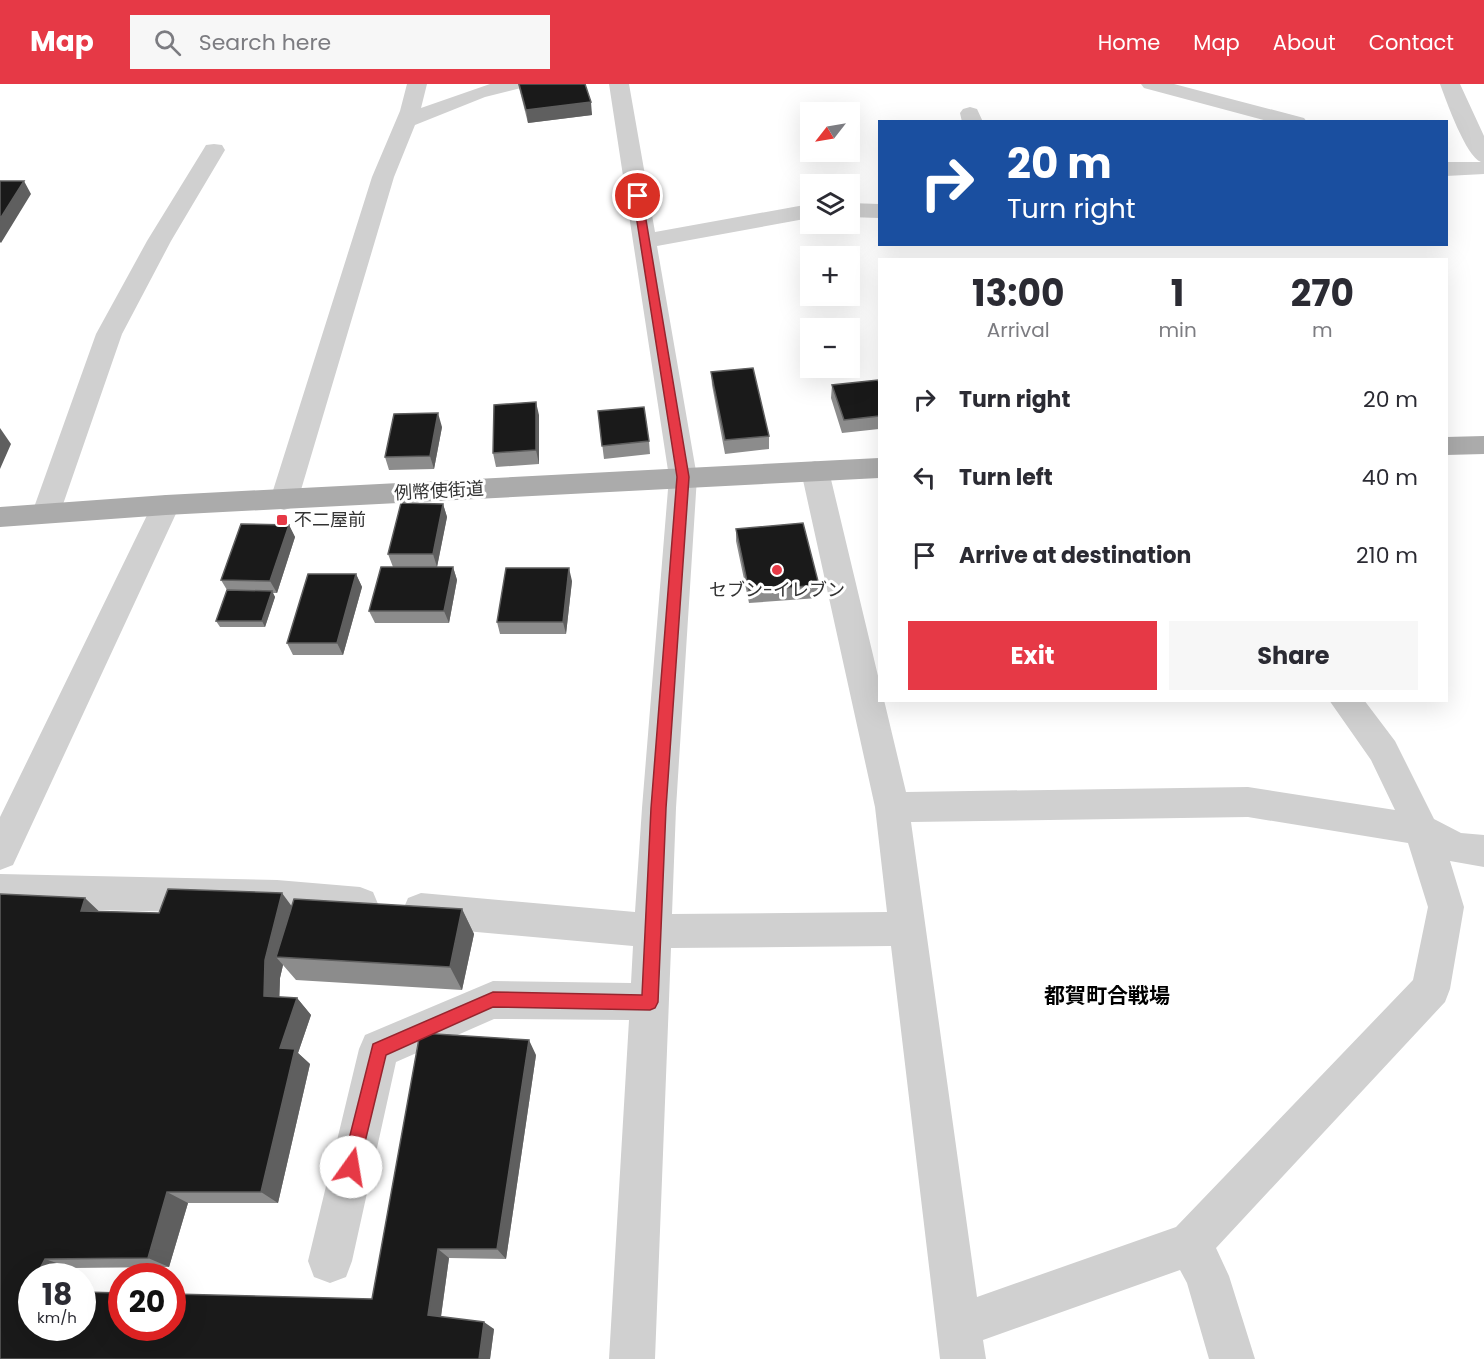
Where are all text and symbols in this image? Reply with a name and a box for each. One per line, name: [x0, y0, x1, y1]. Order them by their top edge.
search box: [130, 15, 550, 69]
text: Map: [30, 22, 94, 61]
icon: search: [151, 26, 184, 59]
text: Search here: [199, 27, 331, 58]
text: Home: [1098, 28, 1160, 57]
text: Map: [1193, 28, 1240, 57]
text: About: [1273, 28, 1336, 57]
text: Contact: [1369, 28, 1454, 57]
north arrow: [800, 102, 860, 162]
map controls: [800, 102, 860, 378]
text: 20 m: [1007, 134, 1112, 193]
icon: right: [908, 144, 986, 222]
pin: [612, 170, 663, 221]
button: layers: [800, 174, 860, 234]
icon: arrive: [621, 179, 654, 212]
text: Turn right: [1007, 190, 1136, 227]
button: +: [800, 246, 860, 306]
text: 13:00: [972, 268, 1064, 319]
text: 1: [1171, 268, 1184, 319]
text: 270: [1291, 268, 1354, 319]
text: Arrival: [987, 316, 1050, 344]
text: min: [1158, 316, 1197, 344]
text: m: [1312, 316, 1333, 344]
button: −: [800, 318, 860, 378]
icon: right: [908, 383, 941, 416]
text: Turn right: [959, 384, 1070, 415]
text: 20 m: [1363, 384, 1418, 415]
icon: left: [908, 461, 941, 494]
text: Turn left: [959, 462, 1053, 493]
text: 40 m: [1362, 462, 1418, 493]
street label: 例幣使街道: [393, 476, 485, 505]
place label: 不二屋前: [294, 507, 366, 532]
marker: 不二屋前: [275, 513, 289, 527]
icon: arrive: [908, 539, 941, 572]
text: Arrive at destination: [959, 540, 1191, 571]
text: 210 m: [1356, 540, 1418, 571]
marker: セブン-イレブン: [770, 563, 784, 577]
place label: セブン-イレブン: [709, 577, 845, 602]
button: Exit: [908, 621, 1157, 690]
button: Share: [1169, 621, 1418, 690]
district label: 都賀町合戦場: [1044, 981, 1170, 1010]
position arrow: [319, 1135, 383, 1199]
speed limit sign: 20: [108, 1263, 186, 1341]
text: 18: [42, 1273, 72, 1316]
text: km/h: [37, 1307, 77, 1328]

